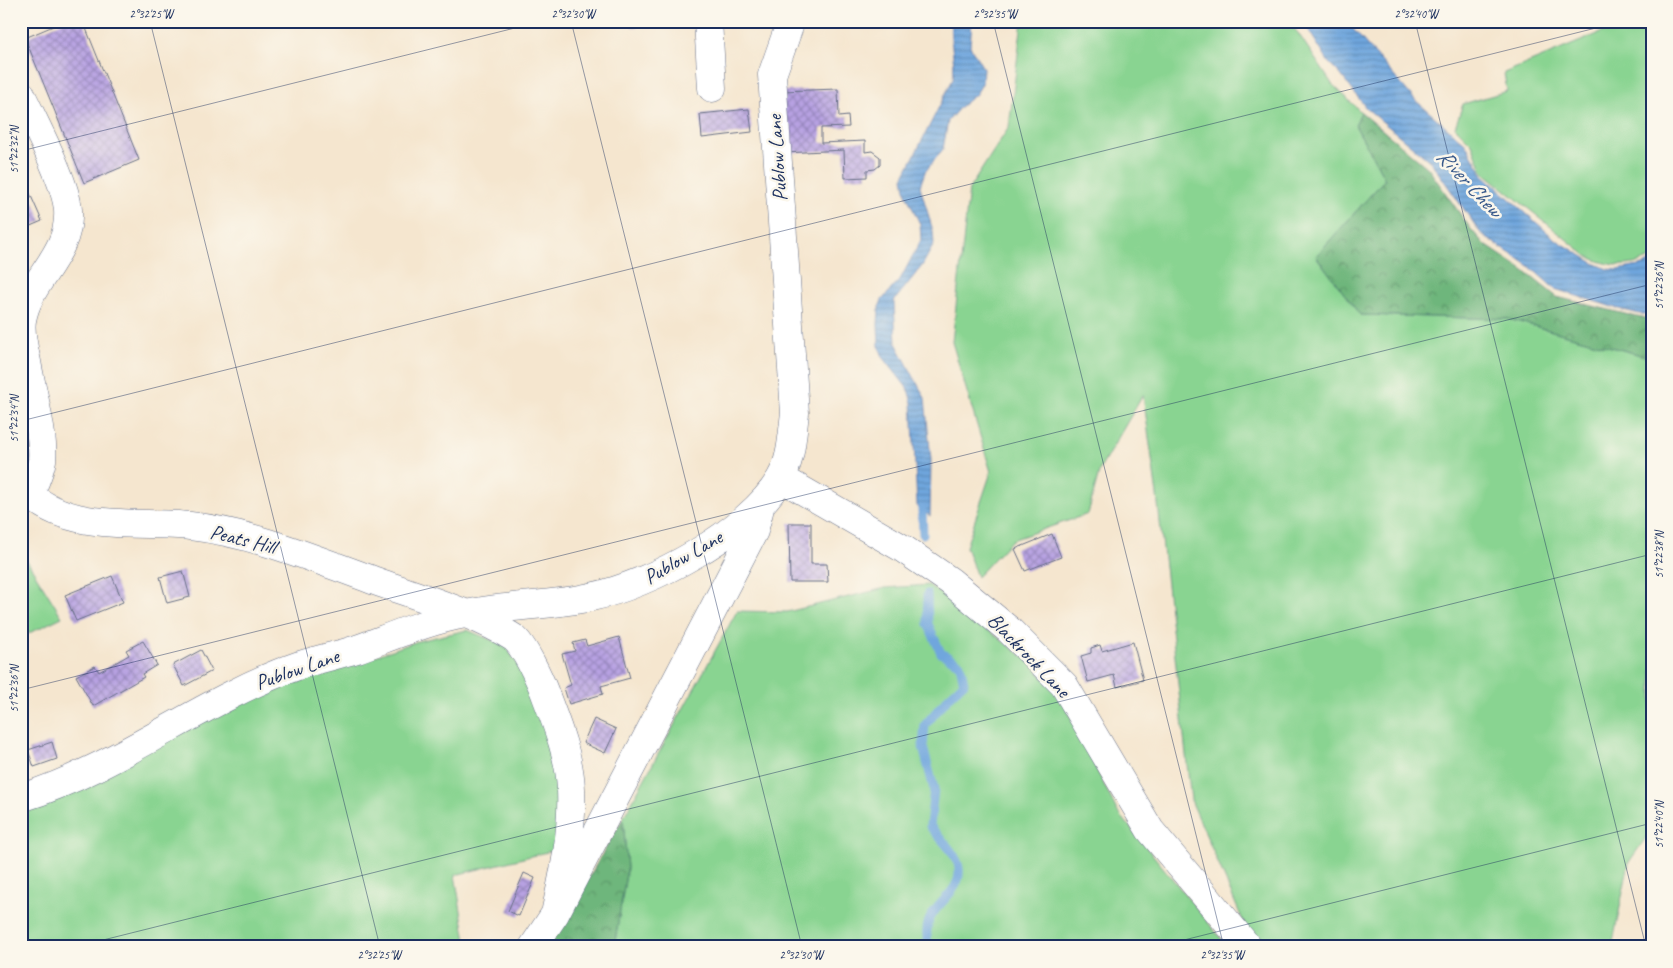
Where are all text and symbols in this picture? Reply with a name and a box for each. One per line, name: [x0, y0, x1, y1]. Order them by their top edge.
text: 2°32'25"W: [129, 6, 175, 22]
text: 2°32'30"W: [551, 6, 597, 22]
text: 2°32'35"W: [973, 6, 1019, 22]
text: 2°32'40"W: [1394, 6, 1440, 22]
street label: Publow Lane: [761, 112, 793, 202]
text: 51°22'32"N: [6, 125, 22, 174]
water label: River Chew: [1431, 143, 1510, 225]
text: 51°22'36"N: [1651, 261, 1667, 310]
text: 51°22'34"N: [6, 394, 22, 443]
street label: Peats Hill: [208, 518, 282, 561]
street label: Publow Lane: [639, 523, 729, 590]
text: 51°22'38"N: [1651, 530, 1667, 579]
street label: Blackrock Lane: [982, 607, 1077, 704]
street label: Publow Lane: [252, 642, 344, 695]
text: 51°22'36"N: [6, 664, 22, 713]
text: 51°22'40"N: [1651, 800, 1667, 849]
text: 2°32'25"W: [357, 947, 403, 963]
text: 2°32'30"W: [779, 947, 825, 963]
text: 2°32'35"W: [1200, 947, 1246, 963]

